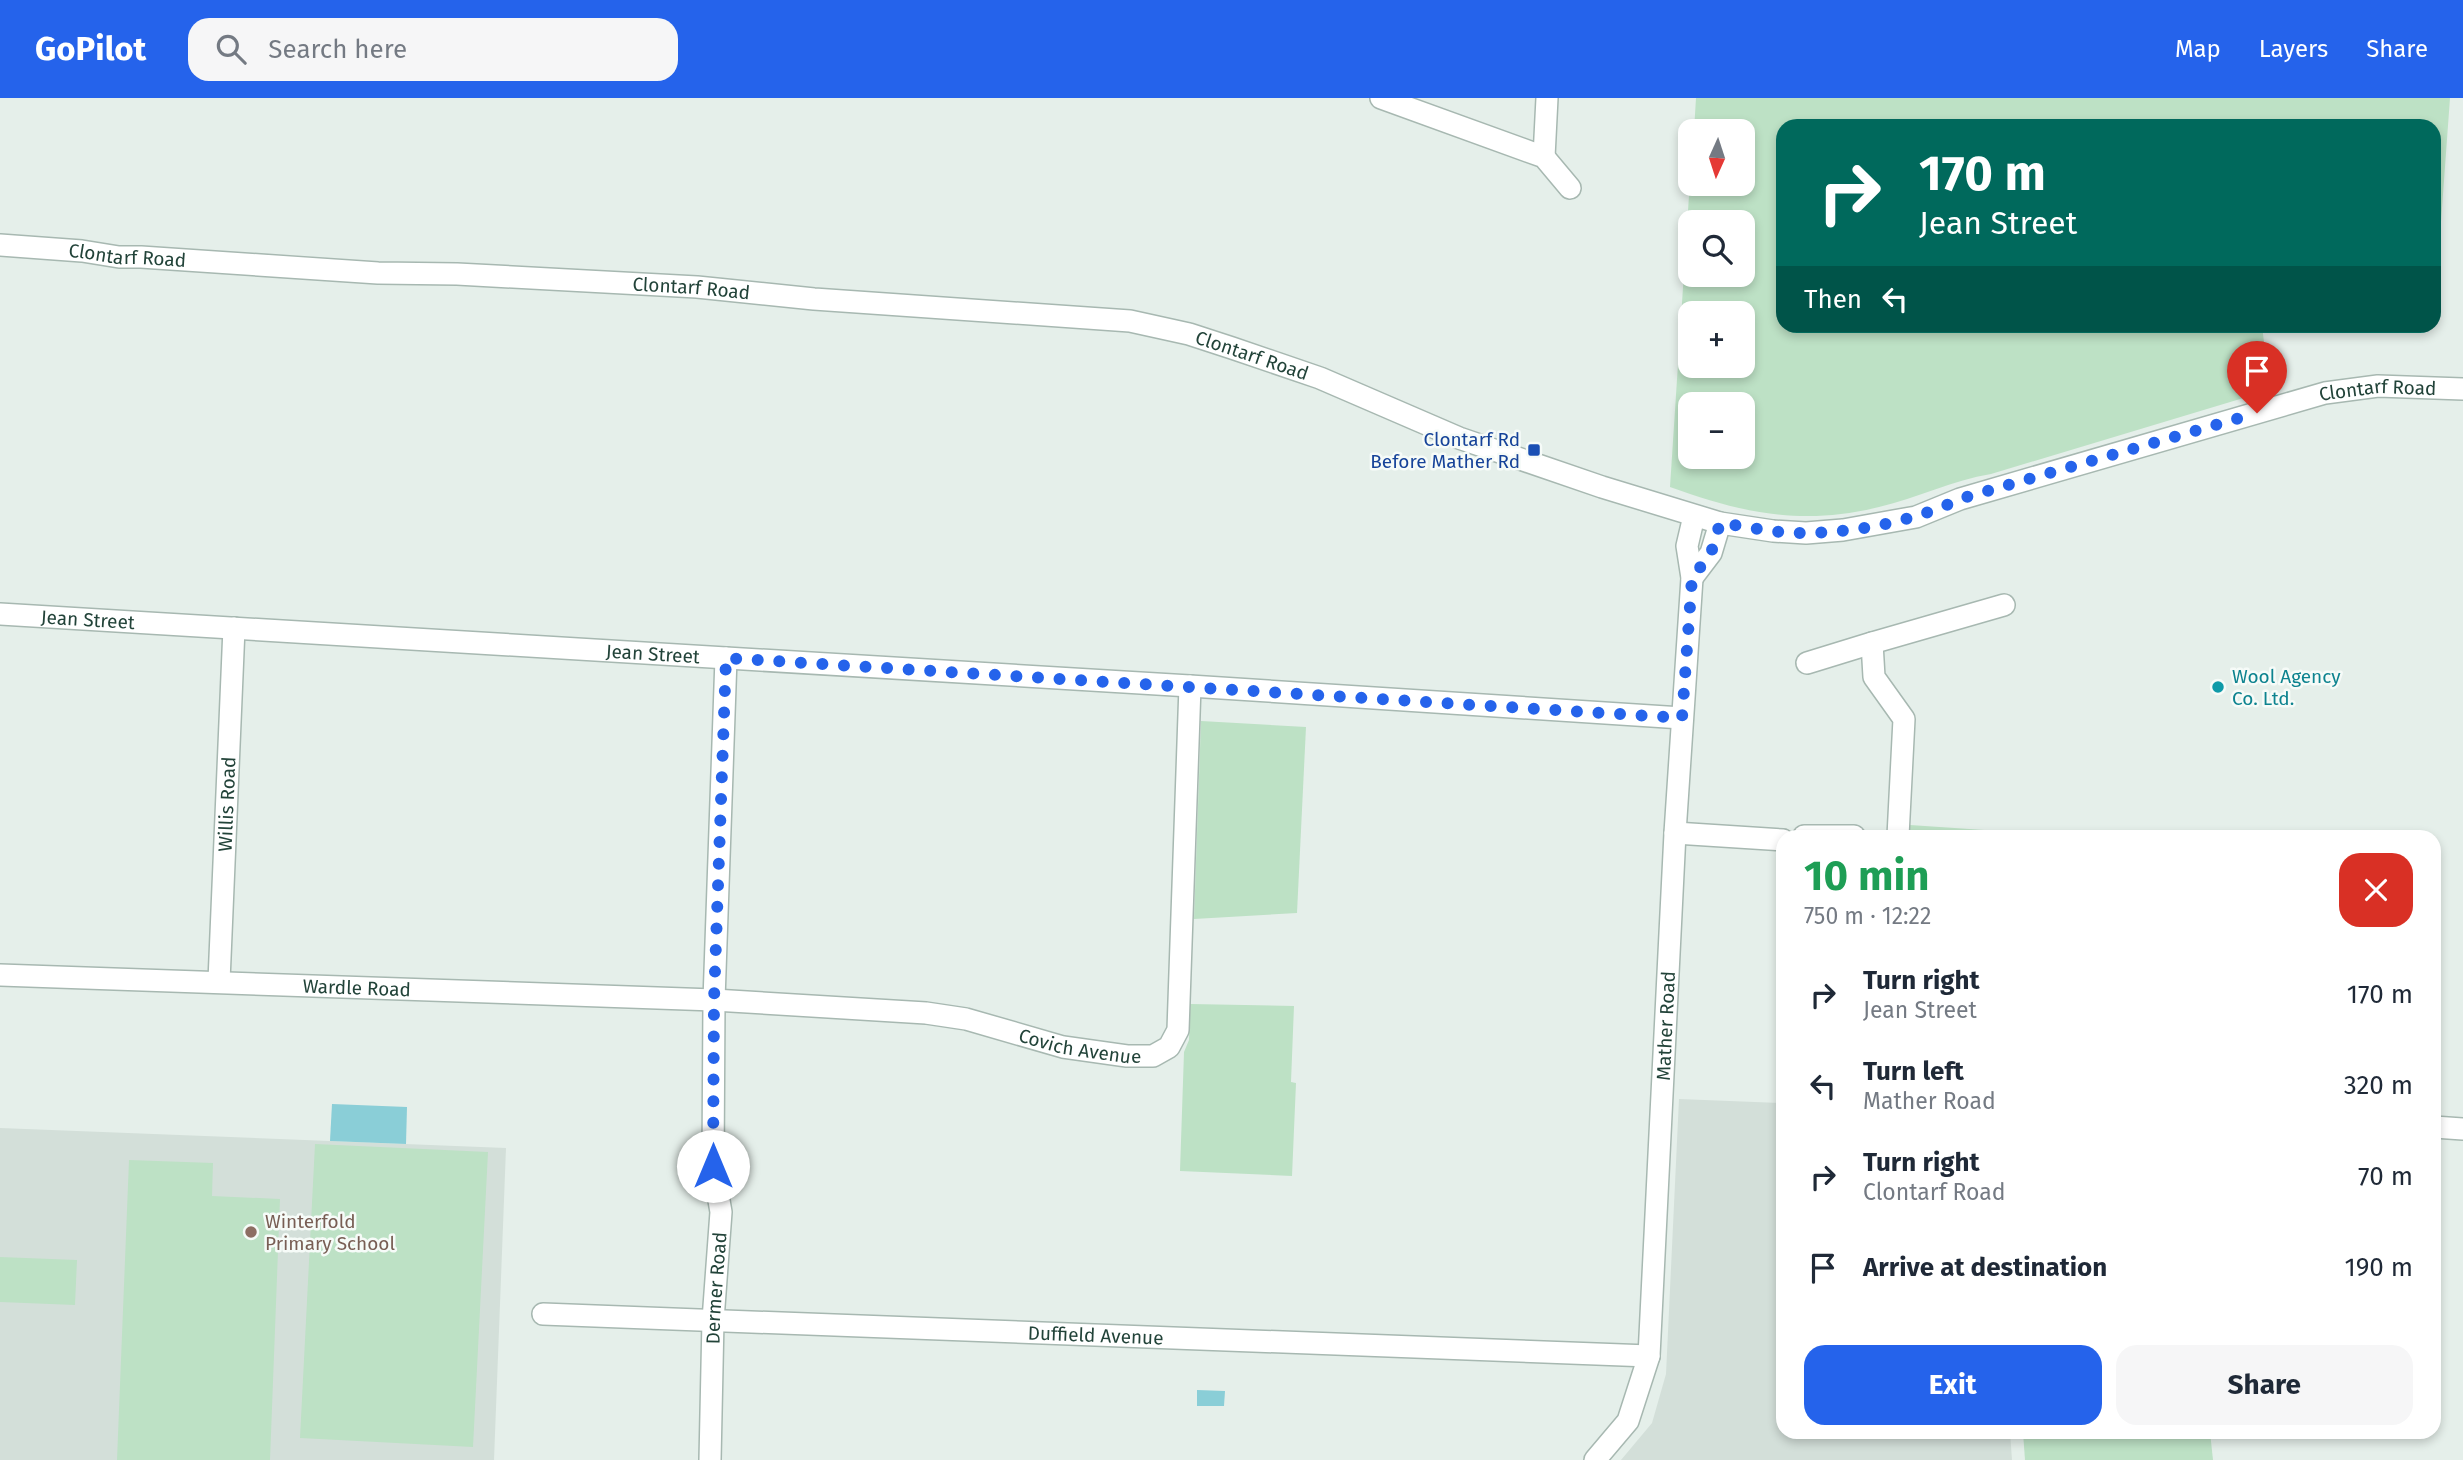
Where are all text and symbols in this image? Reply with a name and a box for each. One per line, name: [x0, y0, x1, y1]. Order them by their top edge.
search box: [188, 18, 678, 81]
text: GoPilot: [35, 29, 146, 69]
icon: search: [212, 30, 250, 68]
text: Search here: [268, 34, 407, 65]
text: Map: [2175, 35, 2221, 63]
text: Layers: [2259, 35, 2328, 63]
text: Share: [2366, 35, 2428, 63]
north arrow: [1678, 119, 1755, 196]
map controls: [1678, 119, 1755, 469]
text: 170 m: [1919, 144, 2046, 203]
icon: right: [1804, 147, 1895, 238]
text: Jean Street: [1919, 204, 2077, 242]
button: search: [1678, 210, 1755, 287]
street label: Clontarf Road: [68, 239, 187, 272]
street label: Clontarf Road: [632, 272, 751, 304]
icon: left: [1876, 280, 1914, 318]
text: Then: [1804, 284, 1862, 315]
button: +: [1678, 301, 1755, 378]
street label: Clontarf Road: [1193, 325, 1312, 385]
pin: [2227, 341, 2287, 413]
icon: arrive: [2238, 352, 2276, 390]
street label: Clontarf Road: [2316, 374, 2437, 406]
button: −: [1678, 392, 1755, 469]
place label: Clontarf Rd Before Mather Rd: [1370, 428, 1520, 473]
marker: Clontarf Rd Before Mather Rd: [1526, 442, 1542, 458]
street label: Jean Street: [40, 605, 136, 634]
street label: Jean Street: [605, 639, 701, 668]
place label: Wool Agency Co. Ltd.: [2232, 665, 2341, 710]
marker: Wool Agency Co. Ltd.: [2210, 679, 2226, 695]
street label: Willis Road: [213, 756, 240, 852]
text: 10 min: [1804, 851, 1930, 901]
button: close: [2339, 853, 2413, 927]
text: 750 m · 12:22: [1804, 902, 1931, 930]
text: Turn right: [1863, 965, 1980, 996]
street label: Mather Road: [1651, 970, 1680, 1081]
street label: Wardle Road: [302, 974, 411, 1001]
icon: right: [1804, 976, 1842, 1014]
text: 170 m: [2347, 979, 2413, 1010]
text: Jean Street: [1863, 996, 1977, 1024]
street label: Covich Avenue: [1016, 1023, 1141, 1068]
text: Turn left: [1863, 1056, 1964, 1087]
icon: left: [1804, 1067, 1842, 1105]
text: 320 m: [2344, 1070, 2413, 1101]
text: Mather Road: [1863, 1087, 1996, 1115]
position arrow: [676, 1129, 750, 1203]
text: Turn right: [1863, 1147, 1980, 1178]
icon: right: [1804, 1158, 1842, 1196]
text: 70 m: [2358, 1161, 2413, 1192]
text: Clontarf Road: [1863, 1178, 2006, 1206]
place label: Winterfold Primary School: [265, 1210, 395, 1255]
marker: Winterfold Primary School: [243, 1224, 259, 1240]
street label: Dermer Road: [701, 1231, 731, 1345]
icon: arrive: [1804, 1249, 1842, 1287]
text: Arrive at destination: [1863, 1252, 2107, 1283]
text: 190 m: [2344, 1252, 2413, 1283]
street label: Duffield Avenue: [1027, 1321, 1164, 1349]
button: Exit: [1804, 1345, 2102, 1425]
button: Share: [2116, 1345, 2413, 1425]

